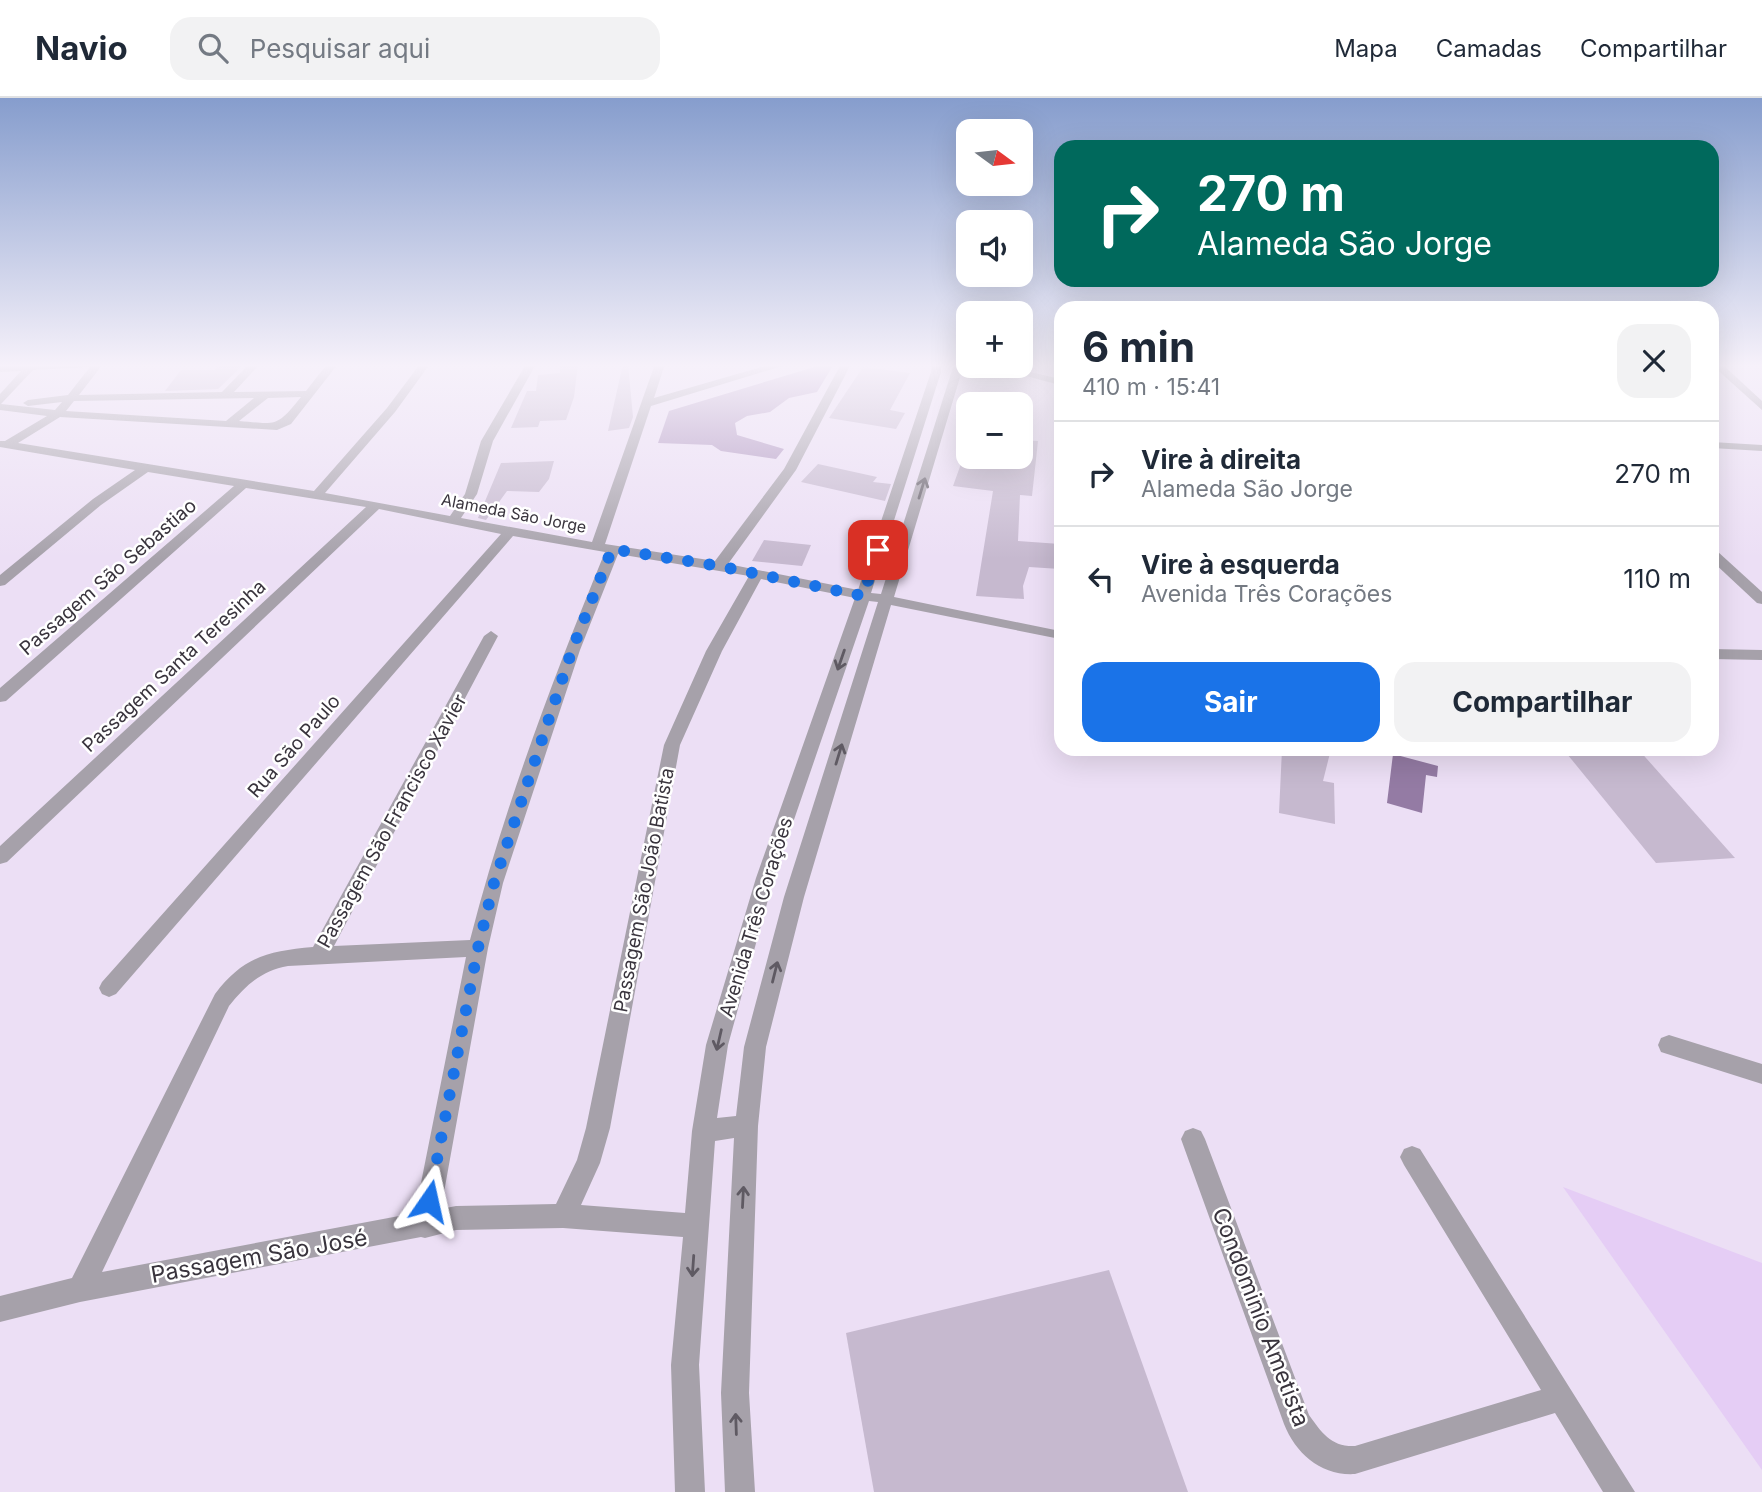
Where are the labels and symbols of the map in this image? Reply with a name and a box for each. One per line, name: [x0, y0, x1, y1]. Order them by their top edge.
north arrow: [956, 119, 1032, 196]
one-way arrow: [916, 478, 929, 500]
street label: Alameda São Jorge: [440, 489, 588, 537]
street label: Passagem São Sebastiao: [15, 494, 201, 660]
pin: [848, 520, 908, 580]
street label: Passagem Santa Teresinha: [78, 575, 270, 757]
one-way arrow: [834, 649, 846, 671]
street label: Rua São Paulo: [243, 690, 345, 802]
street label: Passagem São Francisco Xavier: [313, 690, 471, 952]
one-way arrow: [833, 743, 846, 765]
street label: Passagem São João Batista: [609, 766, 679, 1014]
street label: Avenida Três Corações: [715, 814, 797, 1020]
one-way arrow: [769, 961, 782, 984]
one-way arrow: [712, 1028, 725, 1051]
position arrow: [392, 1164, 466, 1238]
one-way arrow: [737, 1185, 750, 1208]
street label: Condominio Ametista: [1206, 1203, 1316, 1431]
street label: Passagem São José: [149, 1223, 369, 1289]
one-way arrow: [686, 1254, 699, 1277]
one-way arrow: [730, 1413, 743, 1436]

